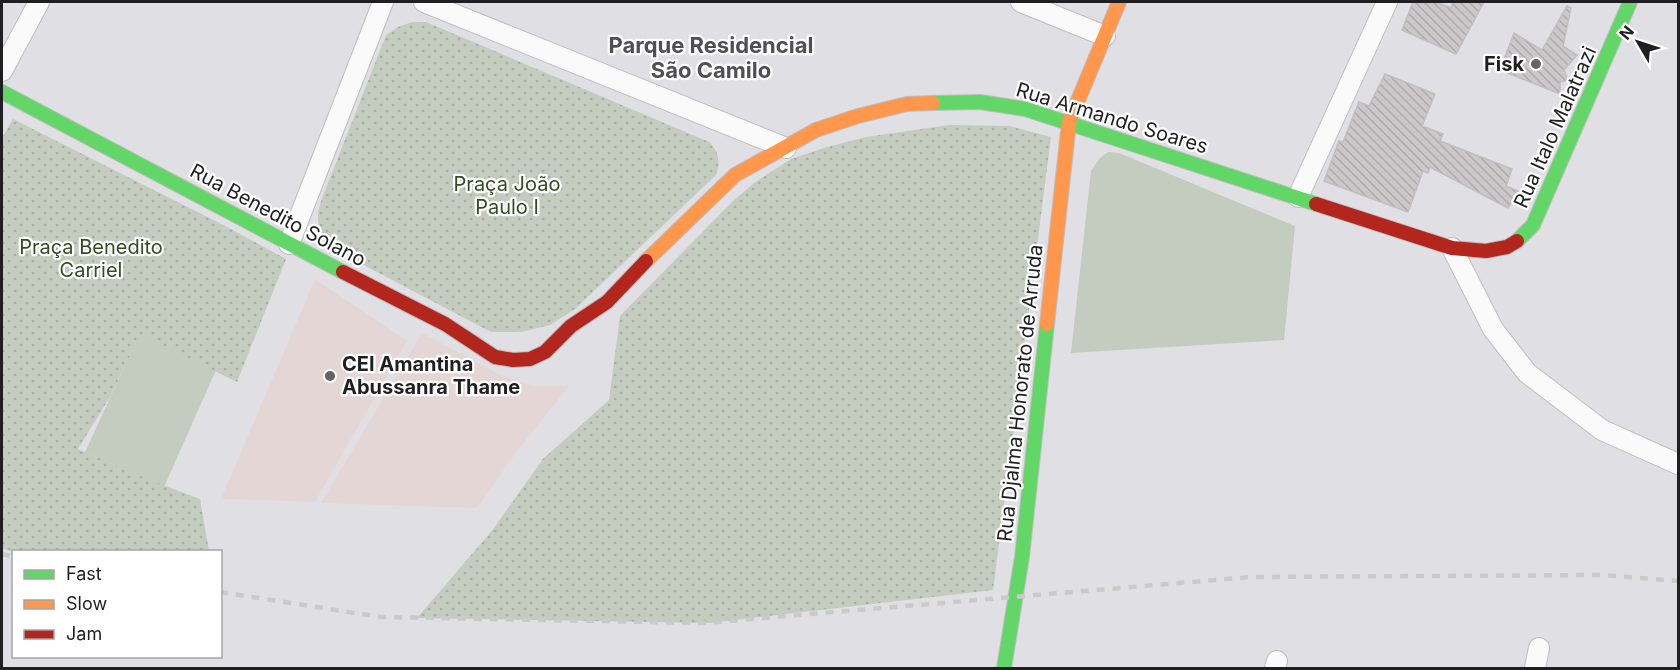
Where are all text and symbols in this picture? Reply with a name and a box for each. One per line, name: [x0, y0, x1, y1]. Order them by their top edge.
north arrow: [1608, 12, 1668, 72]
text: N: [1615, 22, 1638, 44]
district label: Parque Residencial São Camilo: [609, 32, 813, 83]
street label: Rua Italo Malatrazi: [1509, 43, 1601, 211]
place label: Fisk: [1484, 52, 1524, 76]
marker: Fisk: [1529, 57, 1543, 71]
street label: Rua Armando Soares: [1013, 77, 1211, 159]
street label: Rua Benedito Solano: [186, 159, 370, 271]
park label: Praça João Paulo I: [454, 172, 560, 219]
park label: Praça Benedito Carriel: [19, 235, 163, 282]
street label: Rua Djalma Honorato de Arruda: [992, 243, 1048, 543]
place label: CEI Amantina Abussanra Thame: [342, 352, 520, 399]
marker: CEI Amantina Abussanra Thame: [323, 369, 337, 383]
legend: [12, 550, 222, 658]
text: Fast: [66, 563, 102, 584]
text: Slow: [66, 593, 107, 614]
text: Jam: [66, 623, 102, 644]

